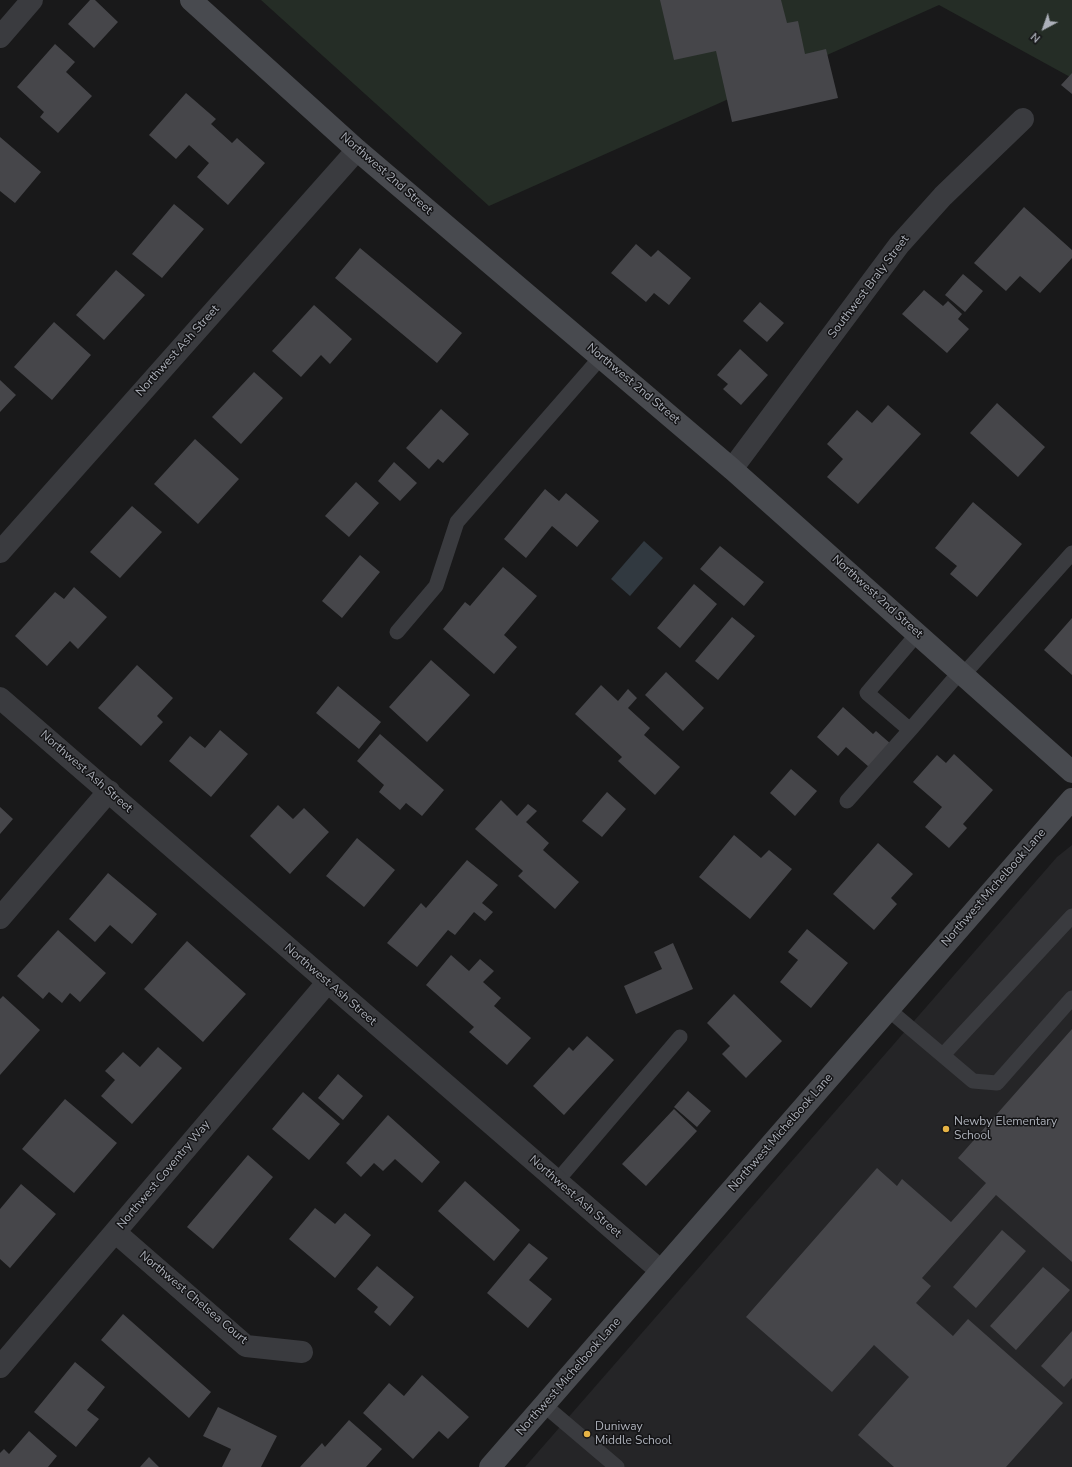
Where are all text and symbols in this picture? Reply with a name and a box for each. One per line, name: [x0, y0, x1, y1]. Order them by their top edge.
north arrow: [1024, 8, 1064, 48]
text: N: [1028, 29, 1044, 46]
street label: Northwest 2nd Street: [337, 130, 435, 218]
street label: Southwest Braly Street: [826, 233, 912, 341]
street label: Northwest Ash Street: [133, 302, 223, 400]
street label: Northwest 2nd Street: [583, 341, 683, 427]
street label: Northwest 2nd Street: [829, 552, 925, 642]
street label: Northwest Ash Street: [37, 728, 135, 816]
street label: Northwest Michelbook Lane: [939, 826, 1049, 950]
street label: Northwest Ash Street: [281, 941, 379, 1029]
street label: Northwest Michelbook Lane: [726, 1071, 836, 1195]
place label: Newby Elementary School: [954, 1115, 1057, 1143]
street label: Northwest Coventry Way: [114, 1118, 214, 1232]
marker: Newby Elementary School: [941, 1124, 951, 1134]
street label: Northwest Ash Street: [526, 1153, 624, 1241]
street label: Northwest Chelsea Court: [136, 1249, 250, 1347]
street label: Northwest Michelbook Lane: [514, 1315, 624, 1439]
place label: Duniway Middle School: [595, 1420, 672, 1448]
marker: Duniway Middle School: [582, 1429, 592, 1439]

